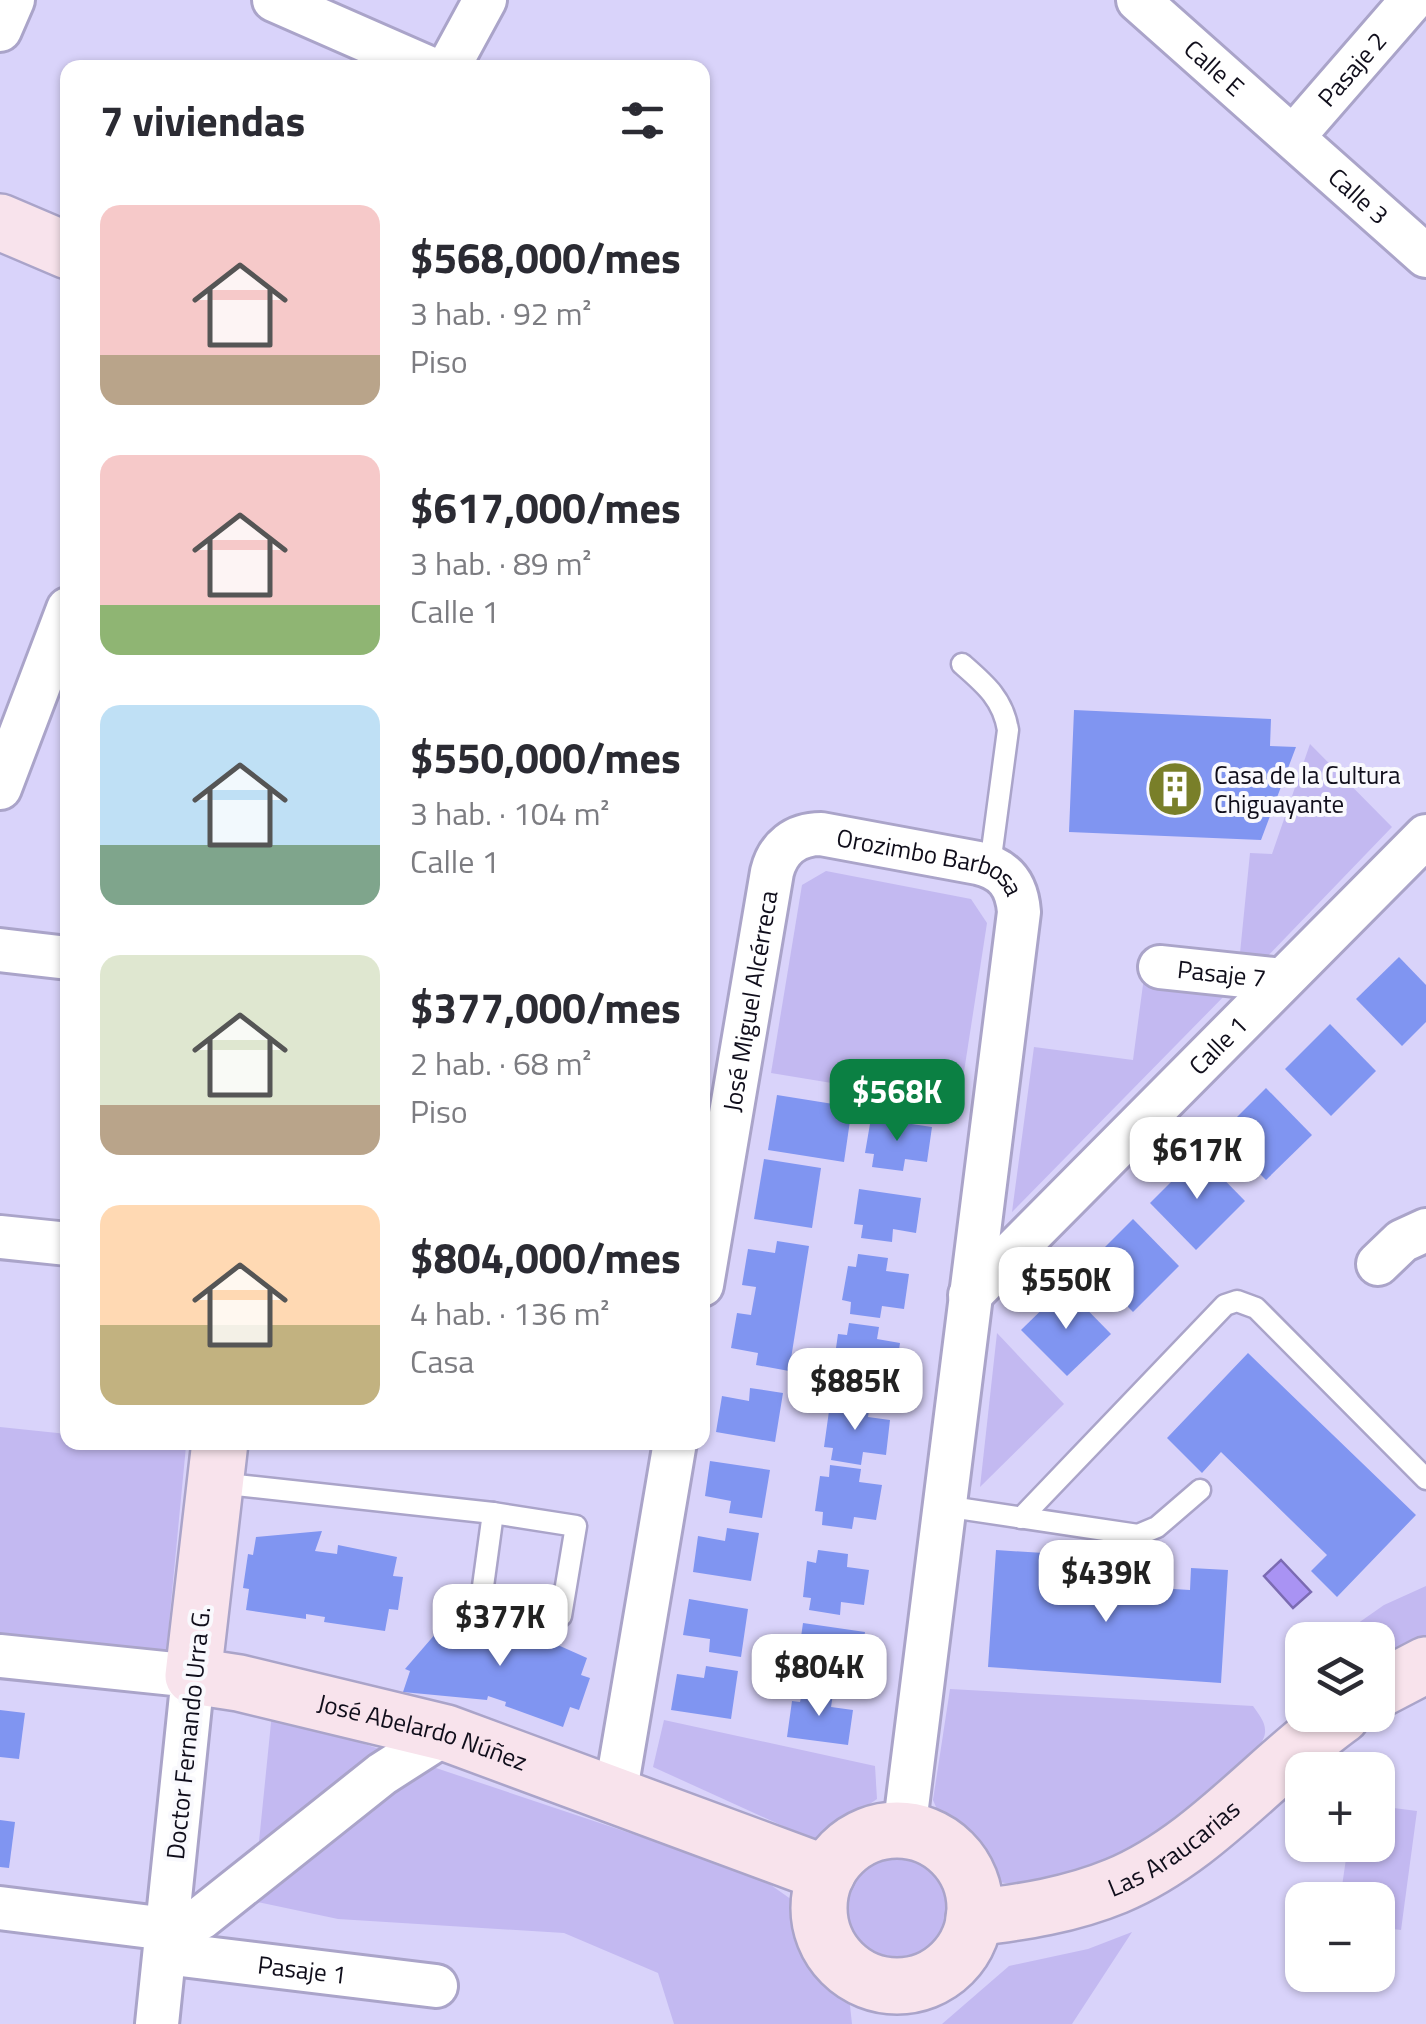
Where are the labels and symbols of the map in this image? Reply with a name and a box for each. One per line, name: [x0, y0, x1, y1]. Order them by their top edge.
street label: Pasaje 2: [1308, 23, 1396, 115]
street label: Calle E: [1176, 30, 1253, 105]
street label: Calle 3: [1320, 159, 1397, 233]
place label: Casa de la Cultura Chiguayante: [1214, 756, 1401, 823]
building icon: Casa de la Cultura Chiguayante: [1145, 759, 1205, 819]
street label: Orozimbo Barbosa: [834, 818, 1033, 903]
street label: José Miguel Alcérreca: [713, 887, 788, 1115]
street label: Pasaje 7: [1175, 950, 1268, 997]
street label: Calle 1: [1180, 1007, 1256, 1083]
pin: $568K: [827, 1059, 967, 1144]
pin: $617K: [1127, 1117, 1267, 1202]
pin: $550K: [996, 1247, 1136, 1332]
pin: $885K: [785, 1348, 925, 1433]
pin: $439K: [1036, 1540, 1176, 1625]
pin: $377K: [430, 1584, 570, 1669]
street label: Doctor Fernando Urra G.: [156, 1605, 220, 1861]
pin: $804K: [749, 1634, 889, 1719]
street label: José Abelardo Núñez: [314, 1684, 533, 1780]
street label: Las Araucarias: [1102, 1791, 1248, 1906]
street label: Pasaje 1: [255, 1945, 348, 1994]

